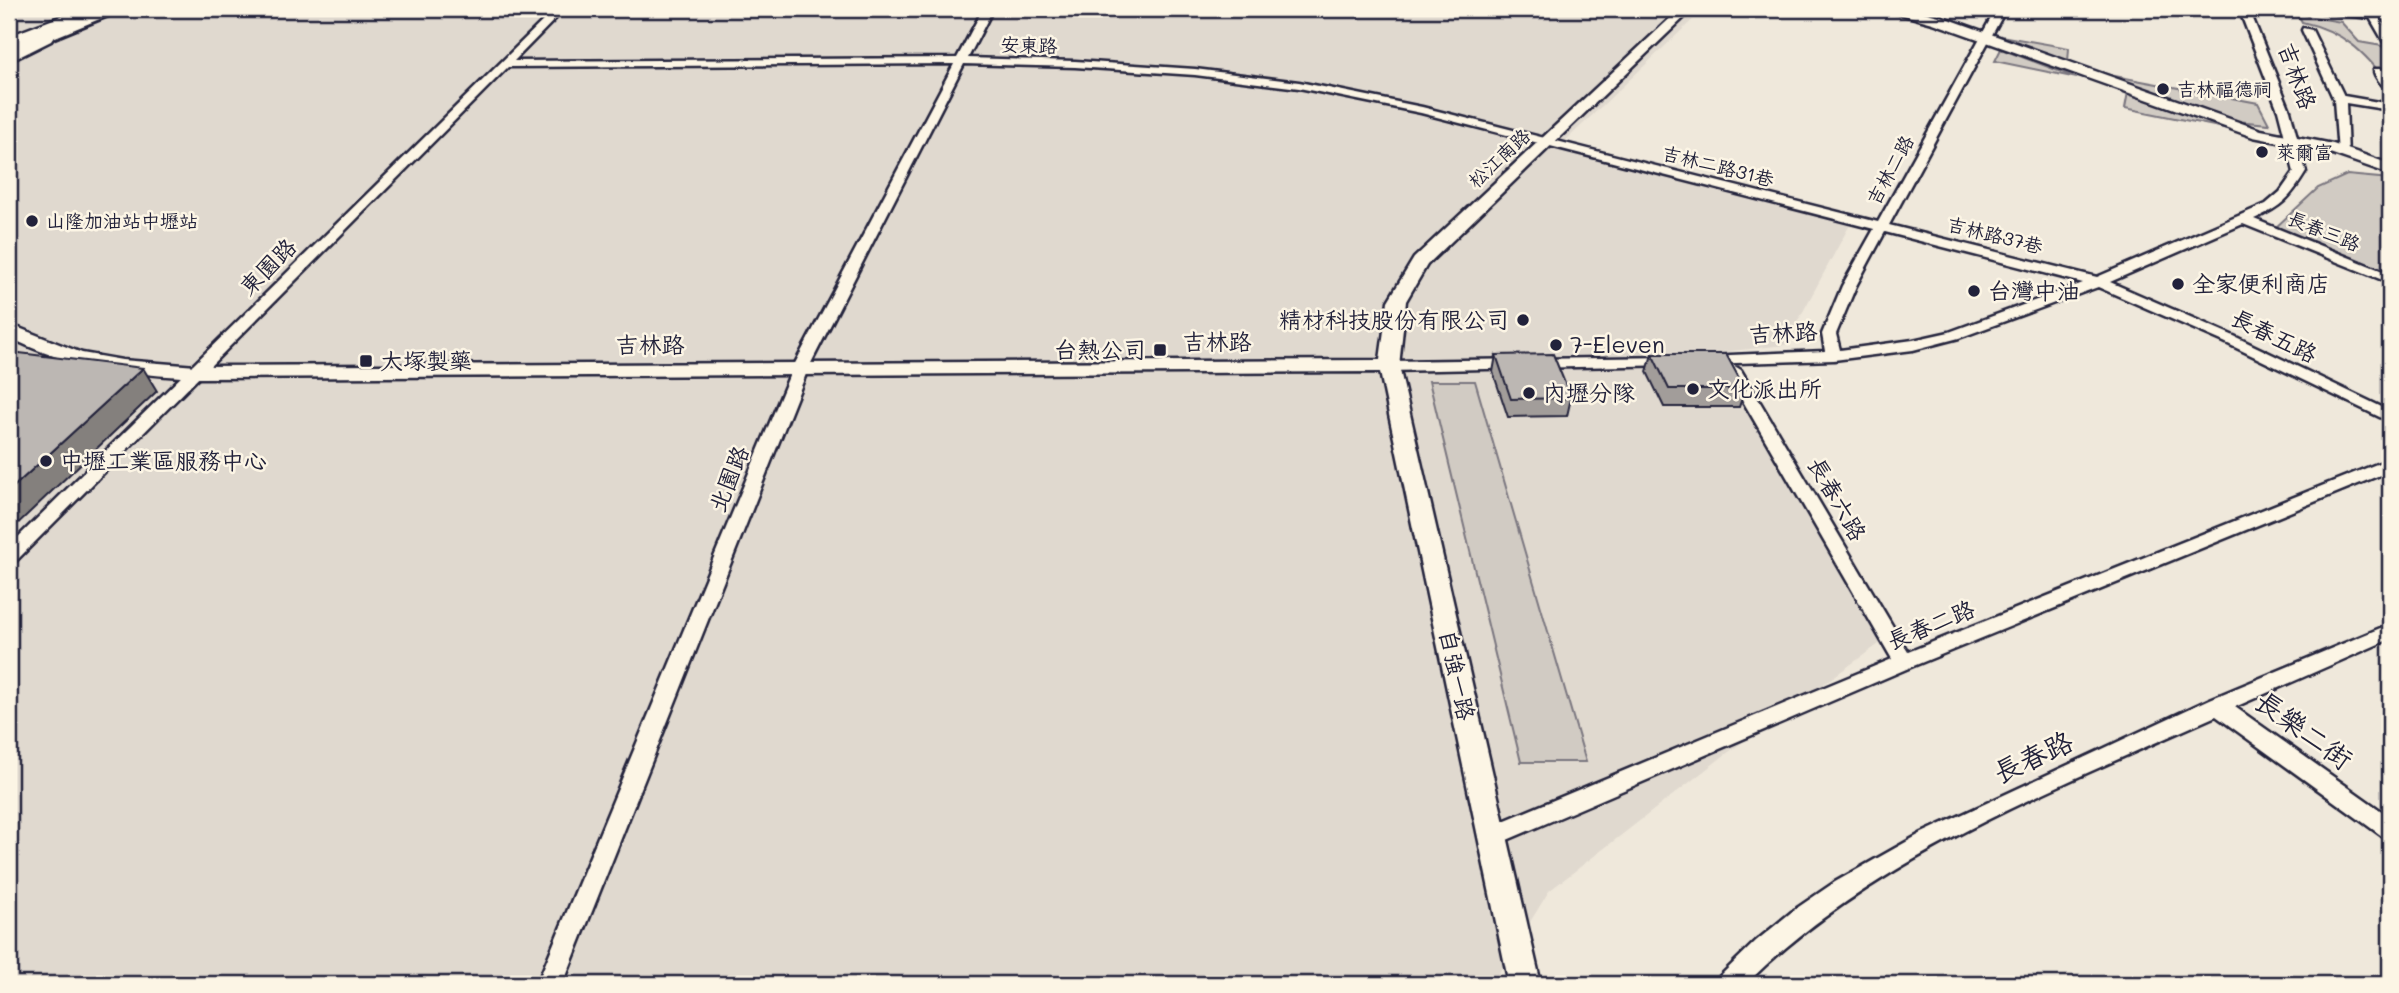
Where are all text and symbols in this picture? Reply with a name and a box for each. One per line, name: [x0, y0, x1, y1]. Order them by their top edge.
street label: 安東路: [1000, 31, 1058, 58]
street label: 吉林路: [2272, 38, 2324, 113]
place label: 吉林福德祠: [2177, 76, 2272, 101]
marker: 吉林福德祠: [2155, 81, 2171, 97]
street label: 松江南路: [1462, 123, 1535, 193]
street label: 吉林二路: [1860, 130, 1919, 209]
place label: 萊爾富: [2276, 139, 2333, 164]
street label: 吉林二路31巷: [1659, 140, 1777, 192]
marker: 萊爾富: [2254, 144, 2270, 160]
street label: 長春三路: [2284, 205, 2364, 256]
place label: 山隆加油站中壢站: [46, 208, 198, 233]
street label: 吉林路37巷: [1945, 211, 2046, 258]
marker: 山隆加油站中壢站: [24, 213, 40, 229]
street label: 東園路: [232, 231, 302, 301]
place label: 全家便利商店: [2192, 268, 2330, 298]
place label: 台灣中油: [1988, 275, 2080, 305]
marker: 全家便利商店: [2170, 276, 2186, 292]
marker: 台灣中油: [1966, 283, 1982, 299]
street label: 長春五路: [2227, 301, 2322, 369]
place label: 精材科技股份有限公司: [1279, 304, 1509, 334]
marker: 精材科技股份有限公司: [1515, 312, 1531, 328]
street label: 吉林路: [1748, 315, 1818, 349]
street label: 吉林路: [1183, 326, 1252, 356]
street label: 吉林路: [616, 329, 685, 359]
place label: 7-Eleven: [1570, 329, 1665, 359]
place label: 台熱公司: [1054, 334, 1146, 364]
marker: 7-Eleven: [1548, 337, 1564, 353]
marker: 台熱公司: [1152, 342, 1168, 358]
place label: 大塚製藥: [380, 345, 472, 375]
marker: 大塚製藥: [358, 353, 374, 369]
place label: 文化派出所: [1707, 373, 1822, 403]
place label: 內壢分隊: [1543, 377, 1635, 407]
marker: 文化派出所: [1685, 381, 1701, 397]
marker: 內壢分隊: [1521, 385, 1537, 401]
street label: 北園路: [701, 441, 755, 516]
place label: 中壢工業區服務中心: [60, 445, 267, 475]
street label: 長春六路: [1802, 451, 1874, 546]
marker: 中壢工業區服務中心: [38, 453, 54, 469]
street label: 長春二路: [1882, 593, 1979, 655]
street label: 自強一路: [1434, 627, 1482, 723]
street label: 長樂二街: [2249, 682, 2360, 777]
street label: 長春路: [1987, 722, 2078, 790]

